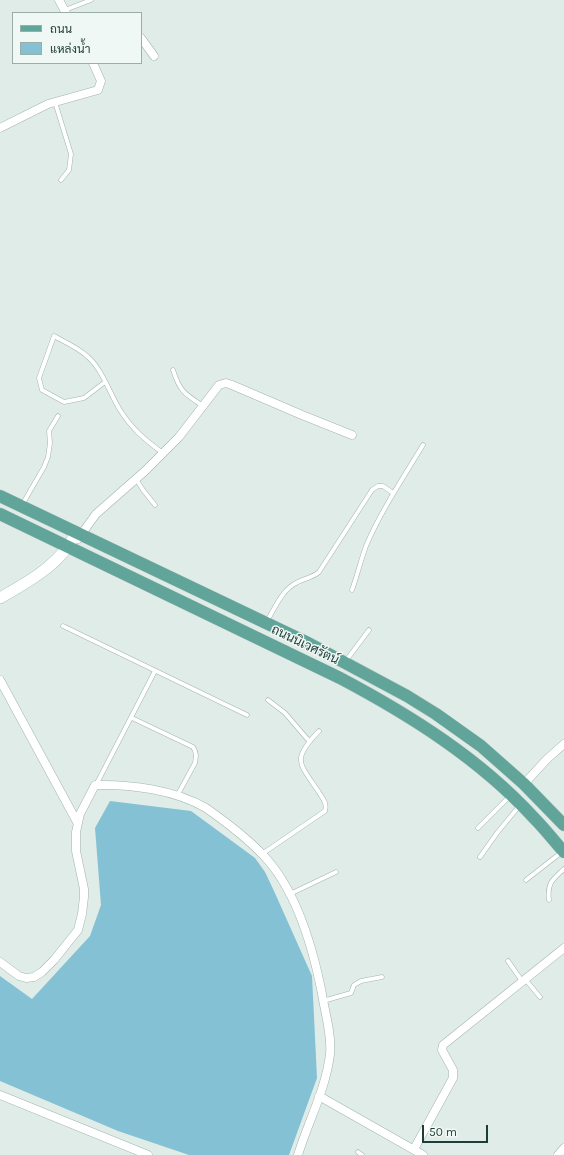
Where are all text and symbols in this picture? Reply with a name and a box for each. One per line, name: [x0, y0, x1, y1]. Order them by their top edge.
legend: [12, 12, 142, 64]
text: ถนน: [50, 22, 72, 36]
text: แหล่งน้ำ: [50, 42, 90, 56]
street label: ถนนนิเวศรัตน์: [269, 622, 341, 668]
scale bar: [424, 1117, 490, 1143]
text: 50 m: [429, 1125, 457, 1139]

